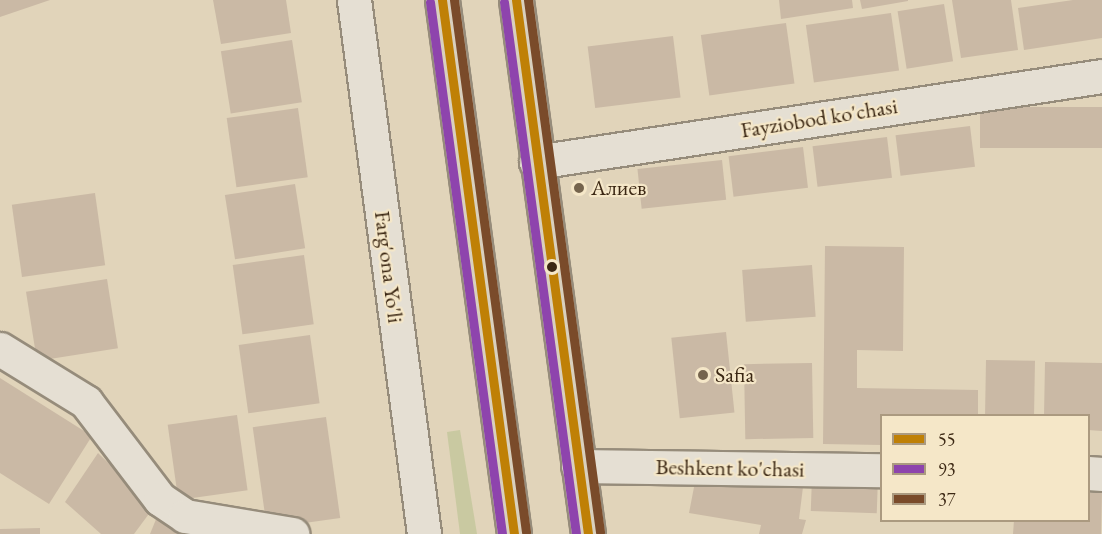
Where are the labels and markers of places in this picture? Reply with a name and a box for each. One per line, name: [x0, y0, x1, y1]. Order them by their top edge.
place label: Алиев: [591, 175, 646, 201]
marker: Алиев: [572, 181, 586, 195]
unlabelled marker: [546, 261, 558, 273]
place label: Safia: [715, 362, 754, 388]
marker: Safia: [696, 368, 710, 382]

